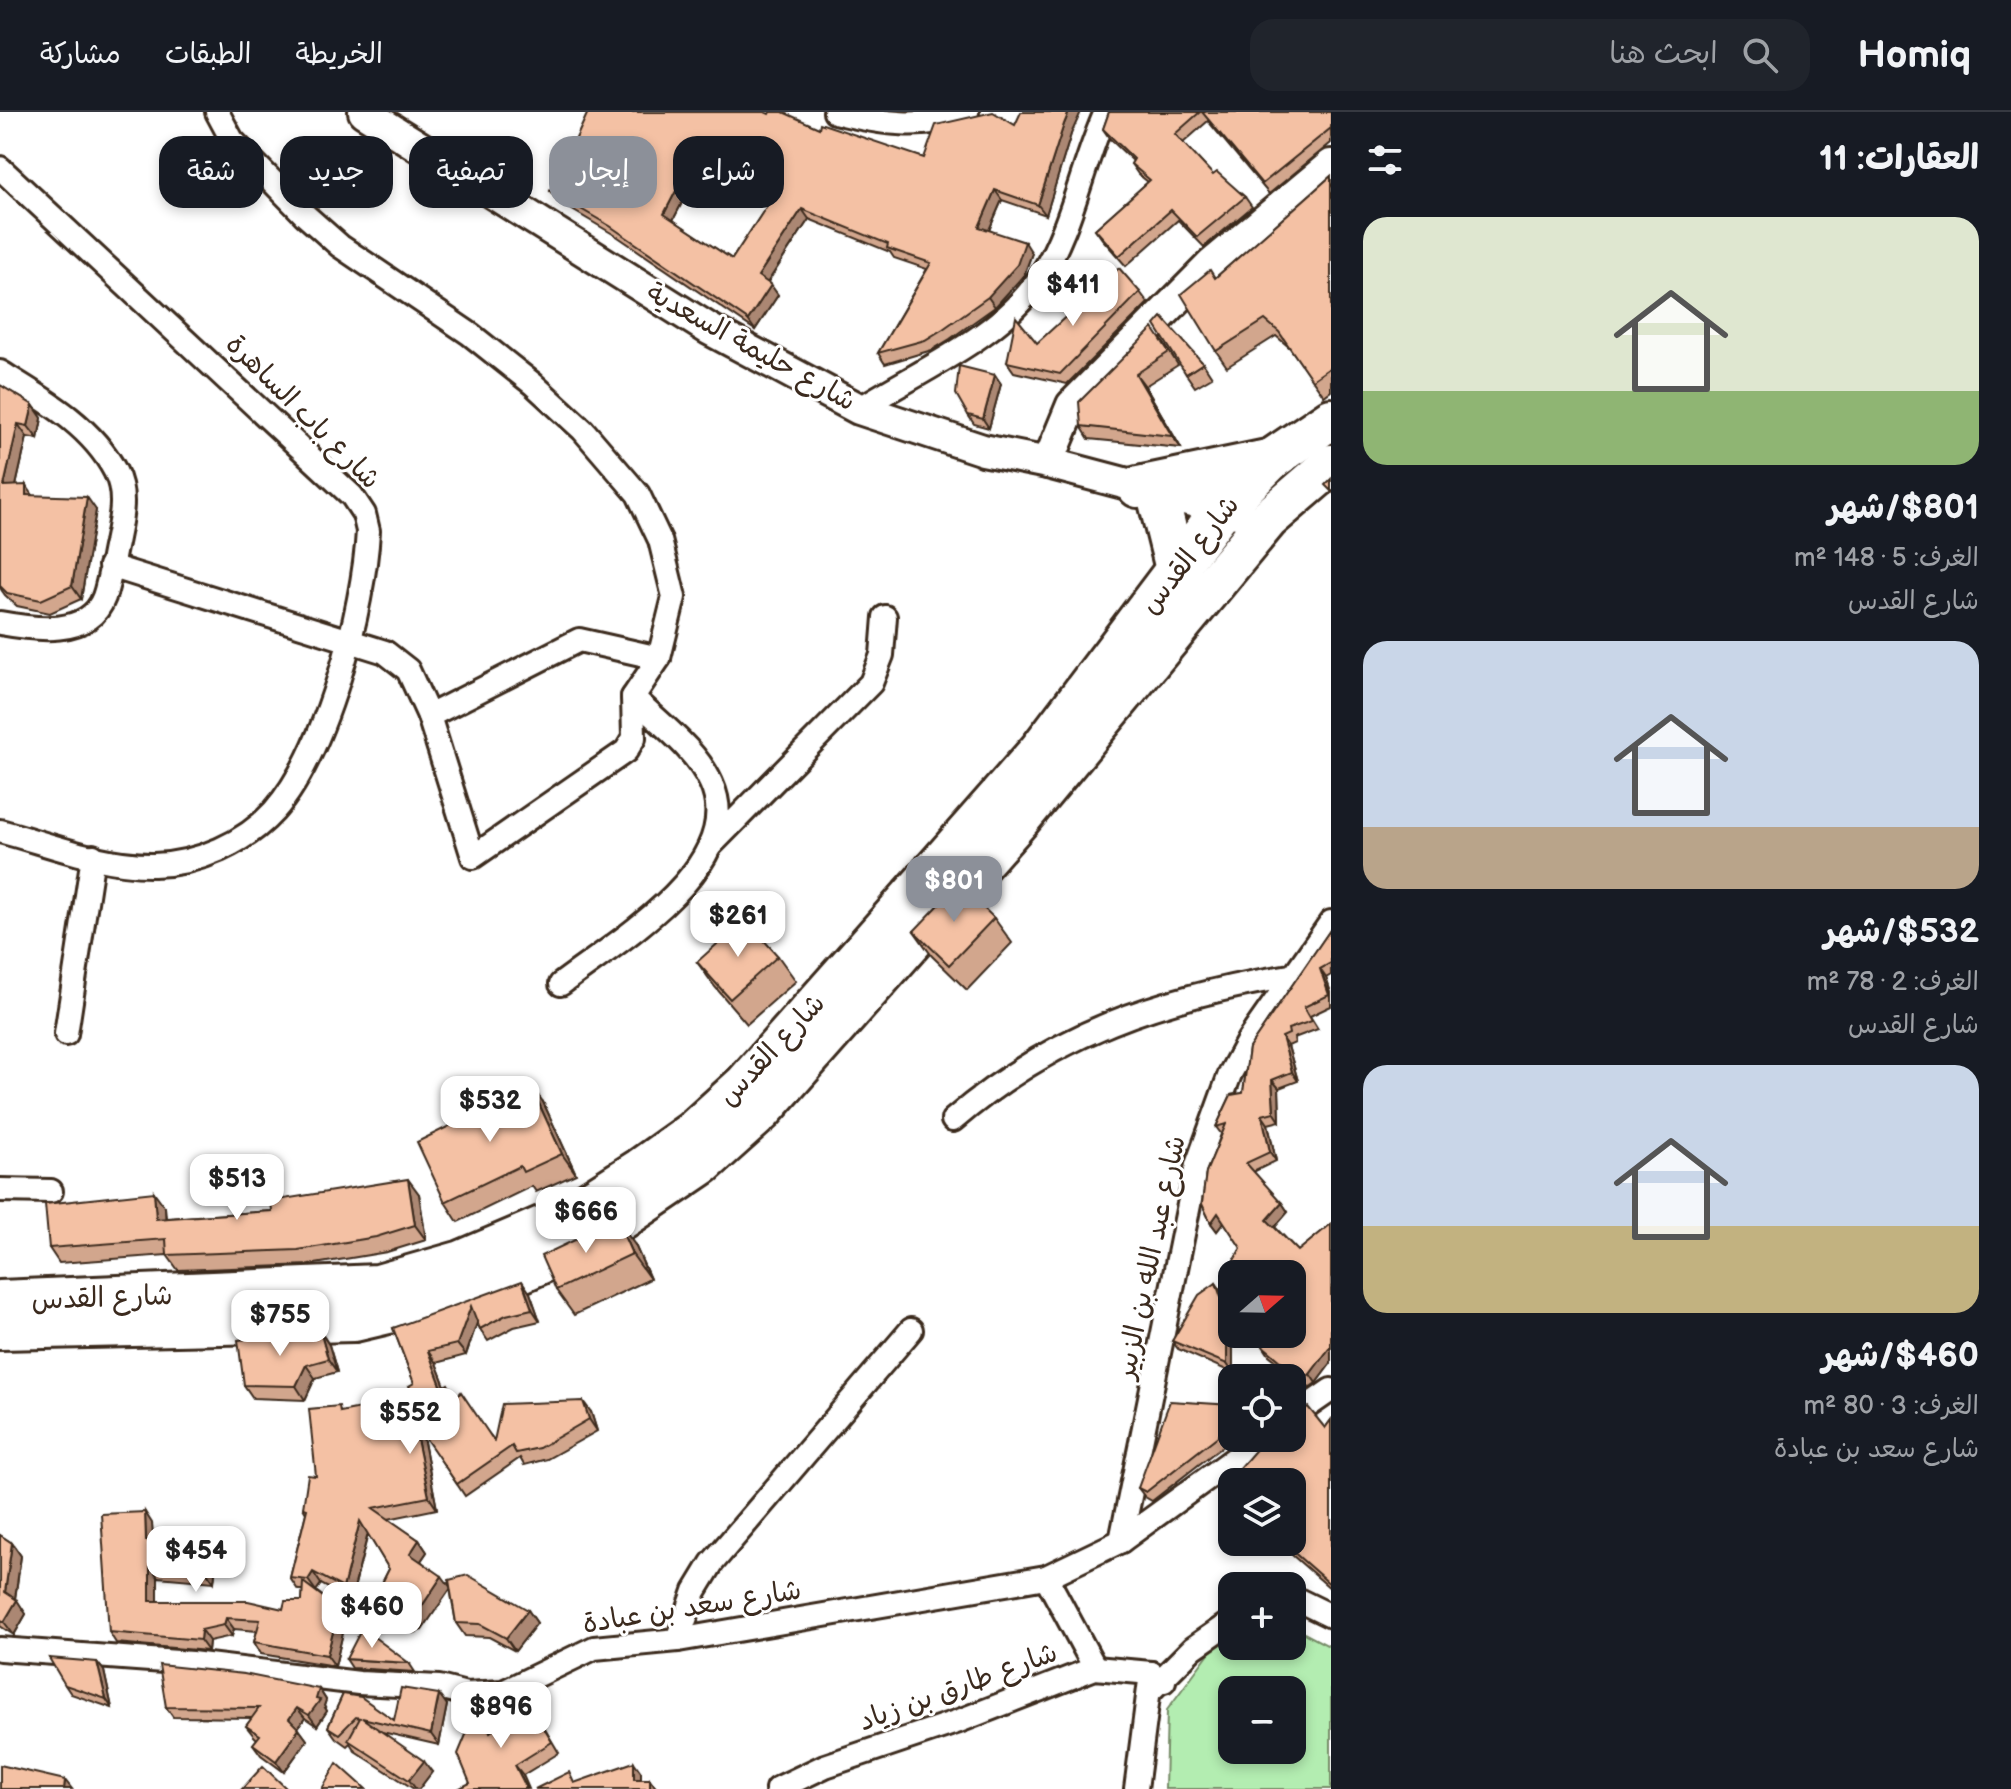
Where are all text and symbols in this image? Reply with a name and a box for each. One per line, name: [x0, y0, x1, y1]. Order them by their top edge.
search box: [1250, 19, 1810, 91]
icon: search: [1738, 33, 1782, 77]
text: Homiq: [1858, 33, 1971, 78]
text: ابحث هنا: [1609, 36, 1718, 72]
text: مشاركة: [40, 38, 121, 71]
text: الطبقات: [165, 38, 251, 71]
text: الخريطة: [295, 38, 383, 71]
chip: شقة: [159, 136, 264, 208]
chip: جديد: [280, 136, 393, 208]
chip: تصفية: [409, 136, 533, 208]
chip: إيجار: [549, 136, 657, 208]
chip: شراء: [673, 136, 784, 208]
icon: filters: [1363, 138, 1407, 182]
text: العقارات: 11: [1819, 138, 1979, 179]
pin: $411: [1026, 260, 1120, 328]
icon: home: [1599, 269, 1743, 413]
text: $411: [1046, 270, 1100, 301]
street label: شارع حليمة السعدية: [640, 276, 861, 420]
street label: شارع باب الساهرة: [217, 328, 387, 498]
text: $801/شهر: [1828, 487, 1979, 528]
street label: شارع القدس: [1134, 489, 1248, 622]
text: الغرف: 5 · 148 m²: [1794, 543, 1979, 574]
text: شارع القدس: [1848, 586, 1979, 617]
icon: home: [1599, 693, 1743, 837]
pin: $801: [907, 856, 1001, 924]
text: $801: [924, 866, 984, 897]
pin: $261: [691, 891, 785, 959]
text: $261: [708, 901, 768, 932]
text: $532/شهر: [1824, 911, 1979, 952]
text: الغرف: 2 · 78 m²: [1807, 967, 1979, 998]
street label: شارع القدس: [712, 987, 834, 1114]
text: شارع القدس: [1848, 1010, 1979, 1041]
pin: $532: [443, 1076, 537, 1144]
text: $532: [459, 1086, 521, 1117]
icon: home: [1599, 1117, 1743, 1261]
street label: شارع عبد الله بن الزبير: [1109, 1133, 1195, 1384]
pin: $513: [190, 1154, 284, 1222]
text: $513: [208, 1164, 266, 1195]
pin: $666: [539, 1187, 633, 1255]
text: $666: [554, 1197, 618, 1228]
north arrow: [1218, 1260, 1306, 1348]
map controls: [1218, 1260, 1306, 1764]
street label: شارع القدس: [31, 1279, 173, 1319]
pin: $755: [233, 1290, 327, 1358]
text: $755: [249, 1300, 311, 1331]
text: $460/شهر: [1822, 1335, 1979, 1376]
button: locate: [1218, 1364, 1306, 1452]
pin: $552: [363, 1388, 457, 1456]
text: الغرف: 3 · 80 m²: [1804, 1391, 1979, 1422]
text: $552: [379, 1398, 441, 1429]
text: شارع سعد بن عبادة: [1774, 1434, 1979, 1465]
button: layers: [1218, 1468, 1306, 1556]
pin: $454: [149, 1526, 243, 1594]
text: $454: [165, 1536, 227, 1567]
button: +: [1218, 1572, 1306, 1660]
street label: شارع سعد بن عبادة: [580, 1573, 804, 1643]
pin: $460: [325, 1582, 419, 1650]
text: $460: [340, 1592, 404, 1623]
street label: شارع طارق بن زياد: [854, 1636, 1063, 1740]
button: −: [1218, 1676, 1306, 1764]
pin: $896: [454, 1682, 548, 1750]
text: $896: [469, 1692, 533, 1723]

